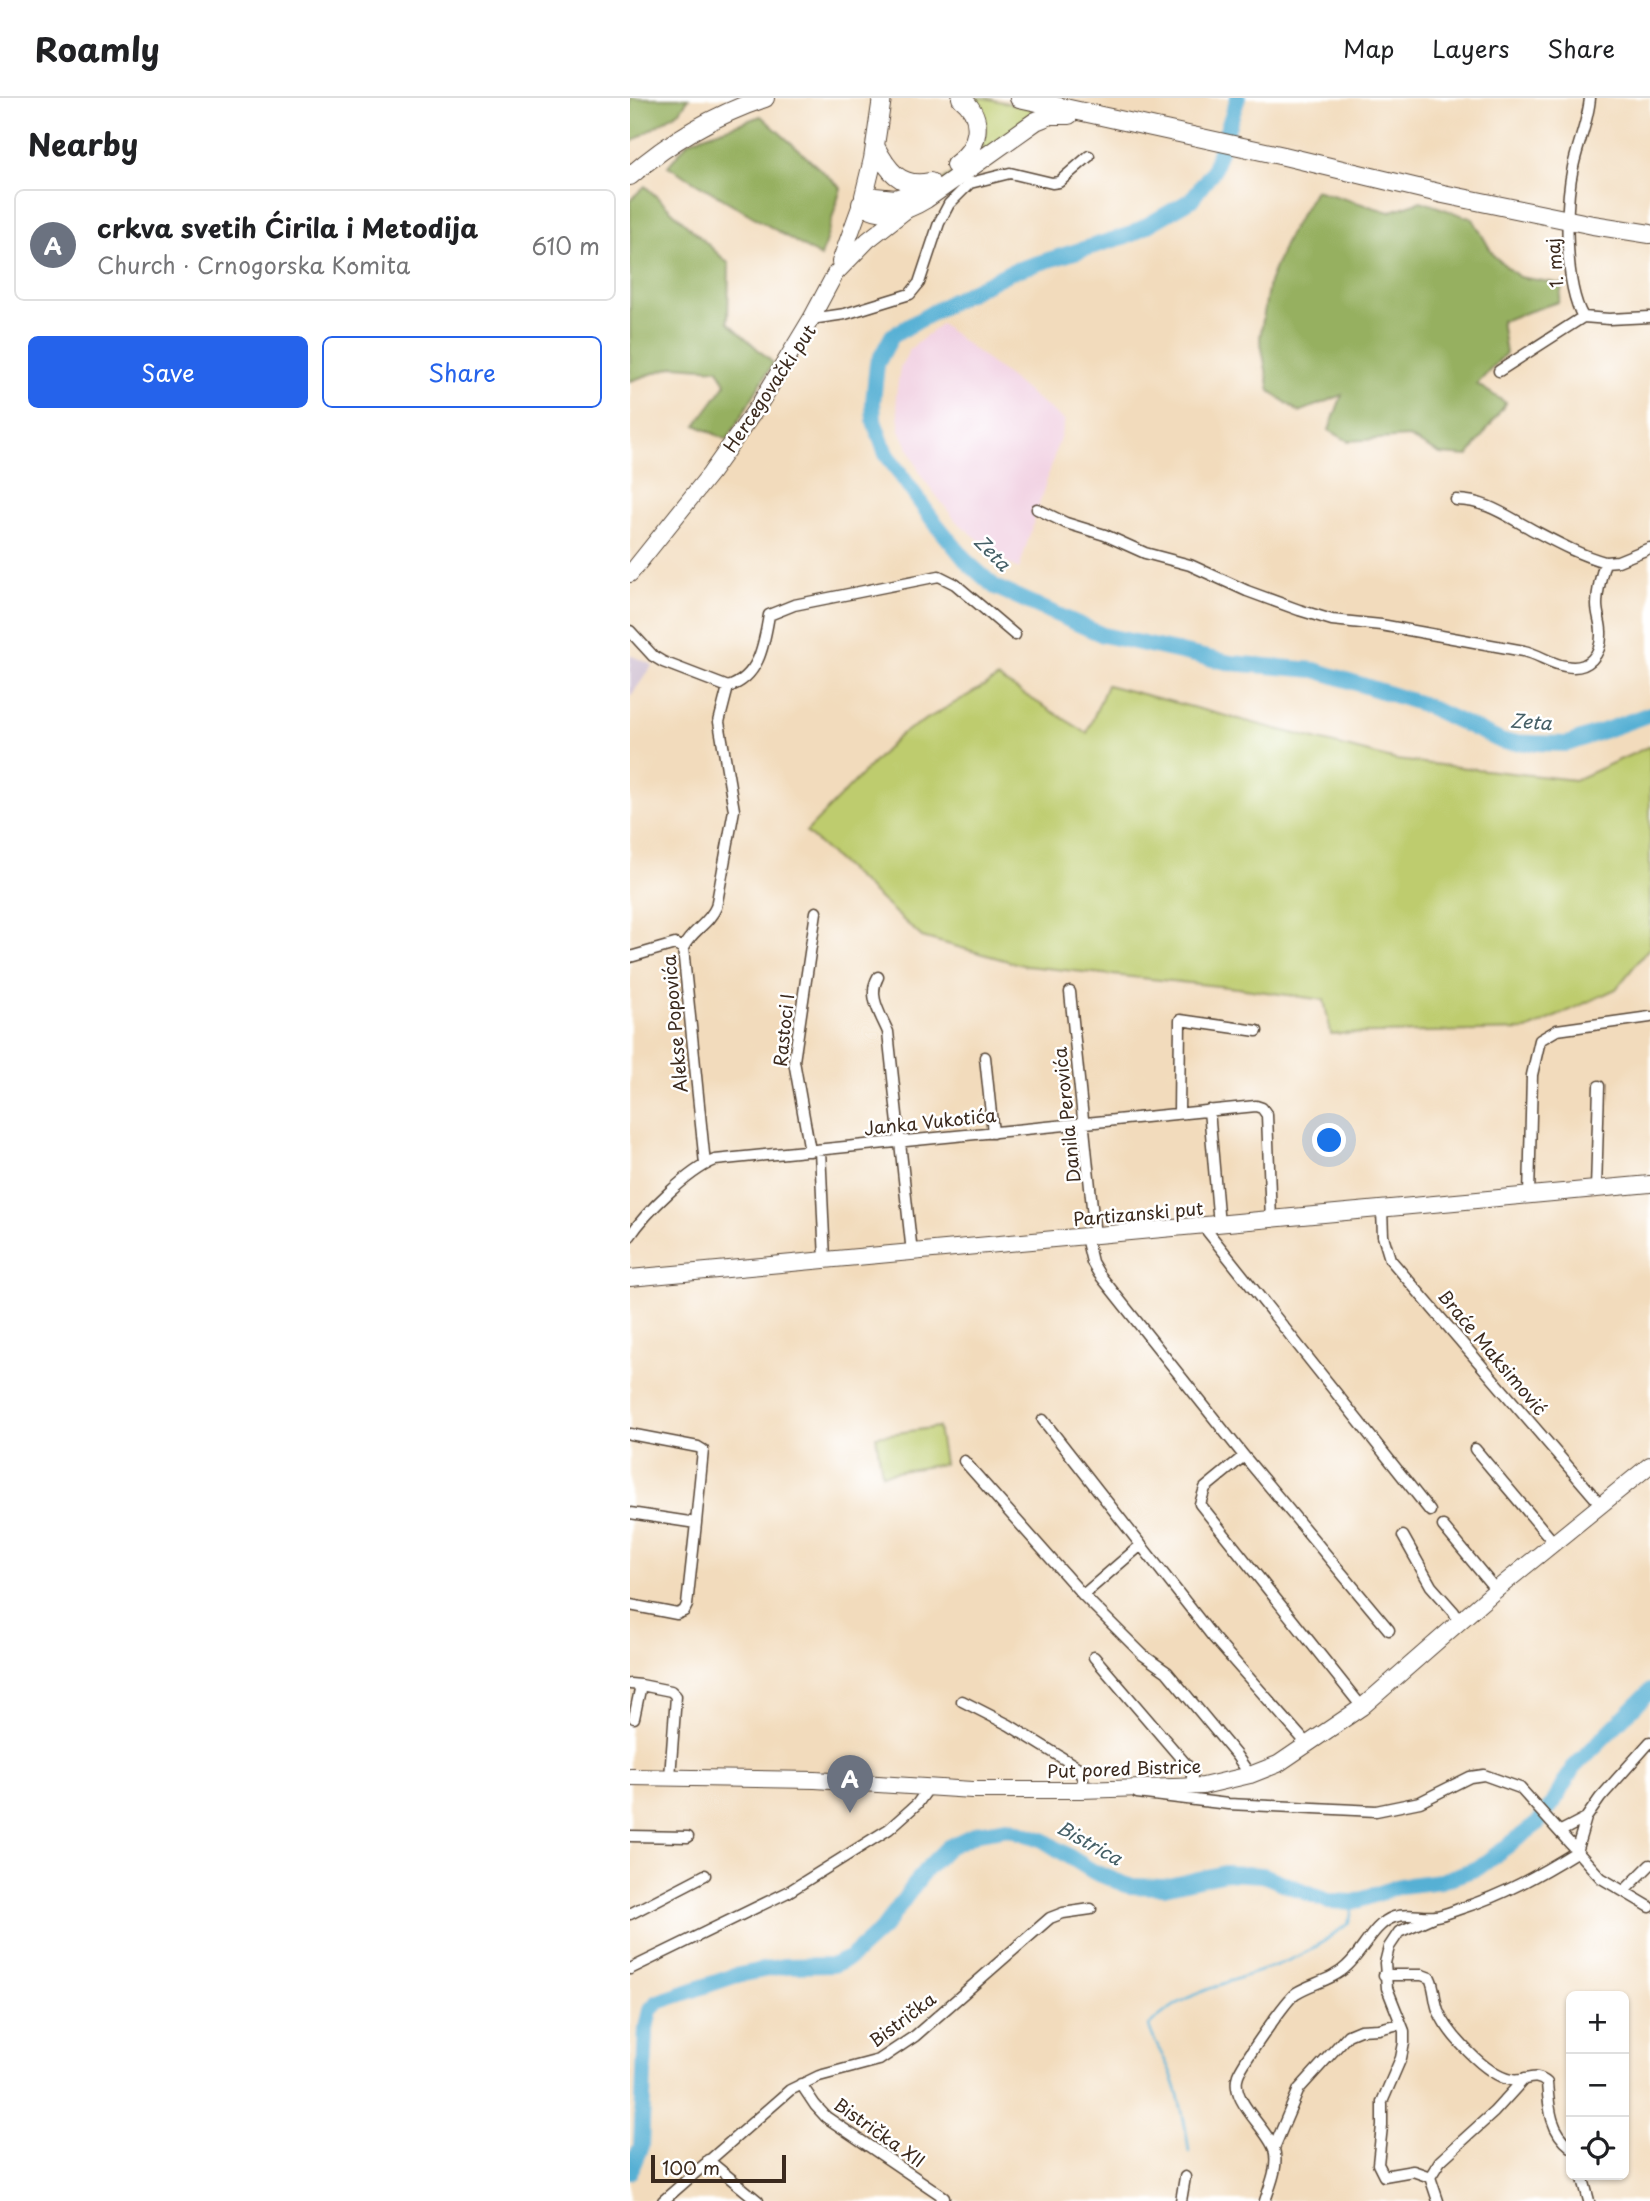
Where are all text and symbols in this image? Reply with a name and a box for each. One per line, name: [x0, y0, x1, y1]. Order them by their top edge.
text: Roamly: [35, 23, 160, 73]
text: Map: [1343, 30, 1394, 66]
text: Layers: [1432, 30, 1509, 66]
text: Share: [1547, 30, 1615, 66]
text: Nearby: [28, 121, 138, 166]
text: crkva svetih Ćirila i Metodija: [97, 208, 478, 247]
text: A: [44, 228, 62, 263]
text: 610 m: [532, 228, 600, 263]
street label: 1. maj: [1538, 237, 1570, 289]
text: Church · Crnogorska Komita: [97, 247, 410, 282]
street label: Hercegovački put: [716, 319, 822, 457]
button: Save: [28, 336, 308, 408]
button: Share: [322, 336, 602, 408]
water label: Zeta: [968, 527, 1018, 577]
water label: Zeta: [1509, 706, 1554, 736]
street label: Alekse Popovića: [654, 953, 693, 1094]
street label: Rastoci I: [766, 992, 800, 1068]
street label: Danila Perovića: [1045, 1045, 1087, 1184]
street label: Janka Vukotića: [863, 1101, 998, 1141]
your location: [1312, 1123, 1346, 1157]
street label: Partizanski put: [1072, 1194, 1204, 1232]
street label: Braće Maksimović: [1432, 1283, 1554, 1421]
street label: Put pored Bistrice: [1046, 1752, 1202, 1784]
pin: A: [827, 1755, 873, 1813]
water label: Bistrica: [1052, 1813, 1129, 1872]
street label: Bistrička: [863, 1985, 942, 2053]
map controls: [1566, 1991, 1629, 2180]
button: +: [1566, 1991, 1629, 2054]
button: −: [1566, 2054, 1629, 2117]
street label: Bistrička XII: [829, 2091, 931, 2173]
button: locate: [1566, 2117, 1629, 2180]
scale bar: [651, 2152, 786, 2184]
text: 100 m: [662, 2153, 720, 2181]

